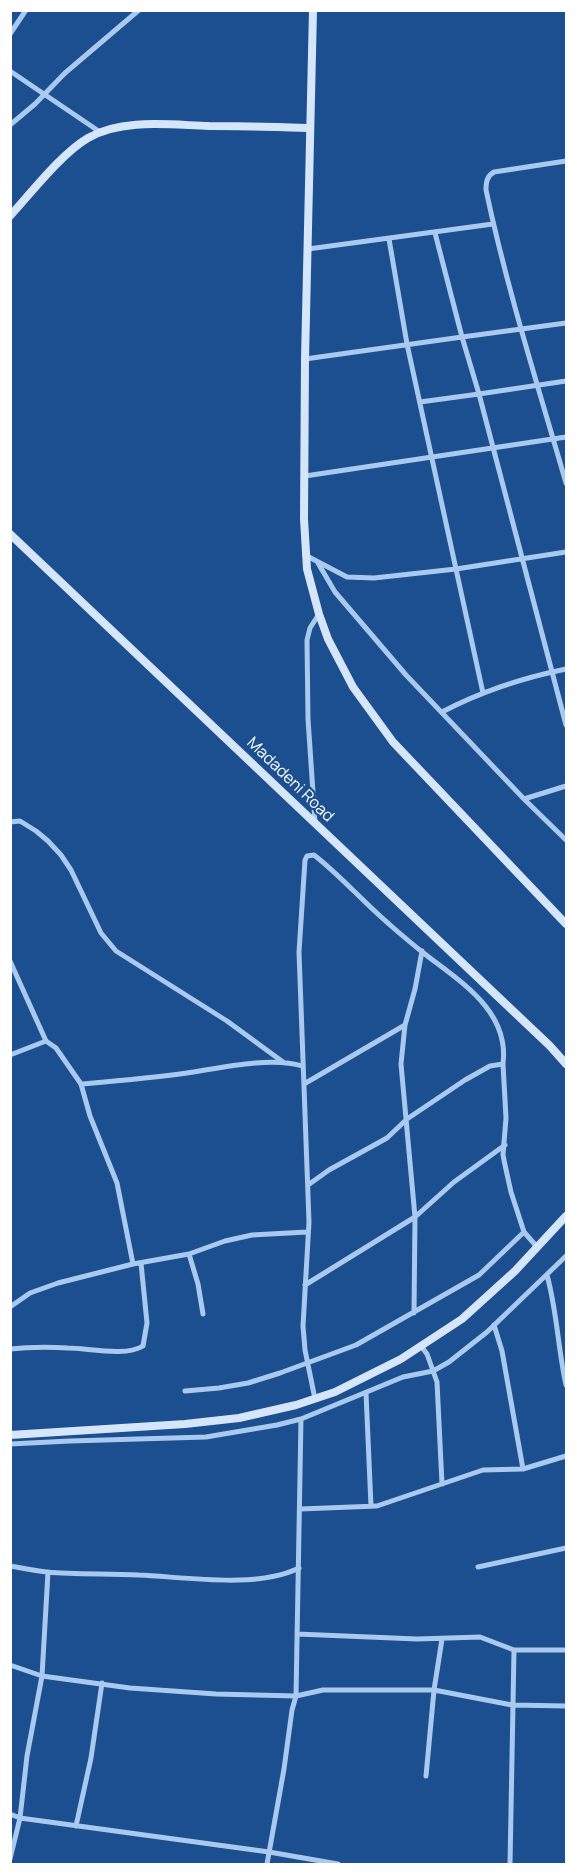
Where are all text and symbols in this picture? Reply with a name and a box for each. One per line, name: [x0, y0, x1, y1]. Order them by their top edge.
street label: Madadeni Road: [242, 734, 338, 826]

